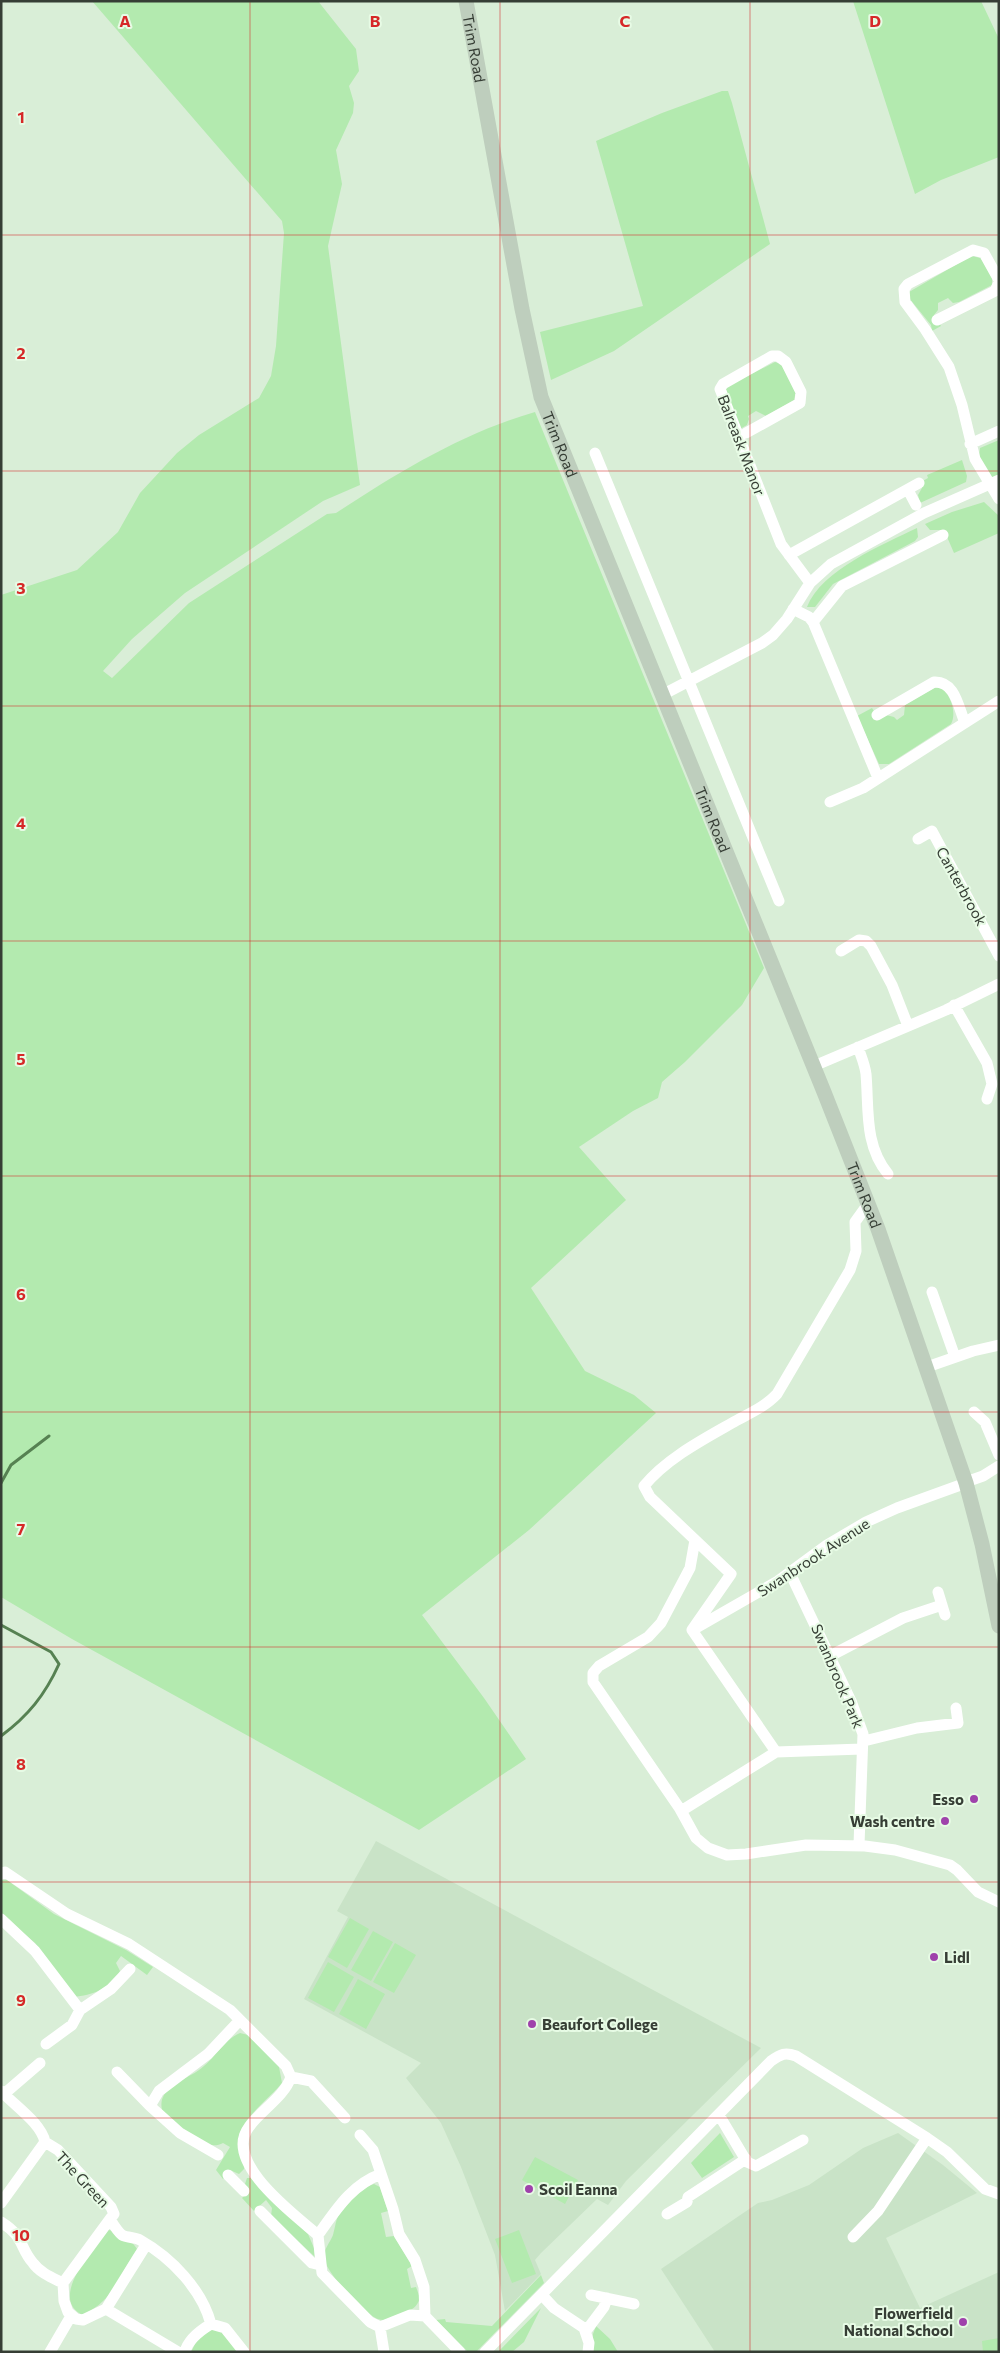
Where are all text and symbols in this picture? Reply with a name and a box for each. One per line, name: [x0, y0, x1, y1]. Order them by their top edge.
text: A: [119, 11, 131, 30]
text: B: [370, 11, 381, 30]
text: C: [620, 11, 631, 30]
text: D: [869, 11, 881, 30]
street label: Trim Road: [460, 13, 490, 84]
text: 1: [17, 107, 25, 126]
text: 2: [16, 343, 26, 362]
street label: Balreask Manor: [715, 392, 769, 498]
street label: Trim Road: [539, 409, 582, 480]
text: 3: [16, 578, 26, 597]
street label: Trim Road: [692, 784, 734, 855]
text: 4: [16, 813, 26, 832]
street label: Canterbrook: [933, 843, 991, 929]
text: 5: [16, 1049, 26, 1068]
street label: Trim Road: [843, 1159, 886, 1230]
text: 6: [16, 1284, 26, 1303]
street label: Swanbrook Avenue: [753, 1514, 873, 1600]
text: 7: [17, 1519, 26, 1538]
street label: Swanbrook Park: [808, 1621, 868, 1731]
text: 8: [16, 1754, 26, 1773]
place label: Esso: [932, 1790, 964, 1808]
marker: Esso: [968, 1793, 980, 1805]
place label: Wash centre: [850, 1812, 935, 1830]
marker: Wash centre: [939, 1815, 951, 1827]
place label: Lidl: [944, 1948, 970, 1966]
marker: Lidl: [928, 1951, 940, 1963]
text: 9: [16, 1990, 26, 2009]
place label: Beaufort College: [542, 2015, 658, 2033]
marker: Beaufort College: [526, 2018, 538, 2030]
street label: The Green: [52, 2147, 114, 2211]
place label: Scoil Eanna: [539, 2180, 618, 2198]
marker: Scoil Eanna: [523, 2183, 535, 2195]
text: 10: [12, 2225, 30, 2244]
place label: Flowerfield National School: [844, 2304, 953, 2339]
marker: Flowerfield National School: [957, 2316, 969, 2328]

